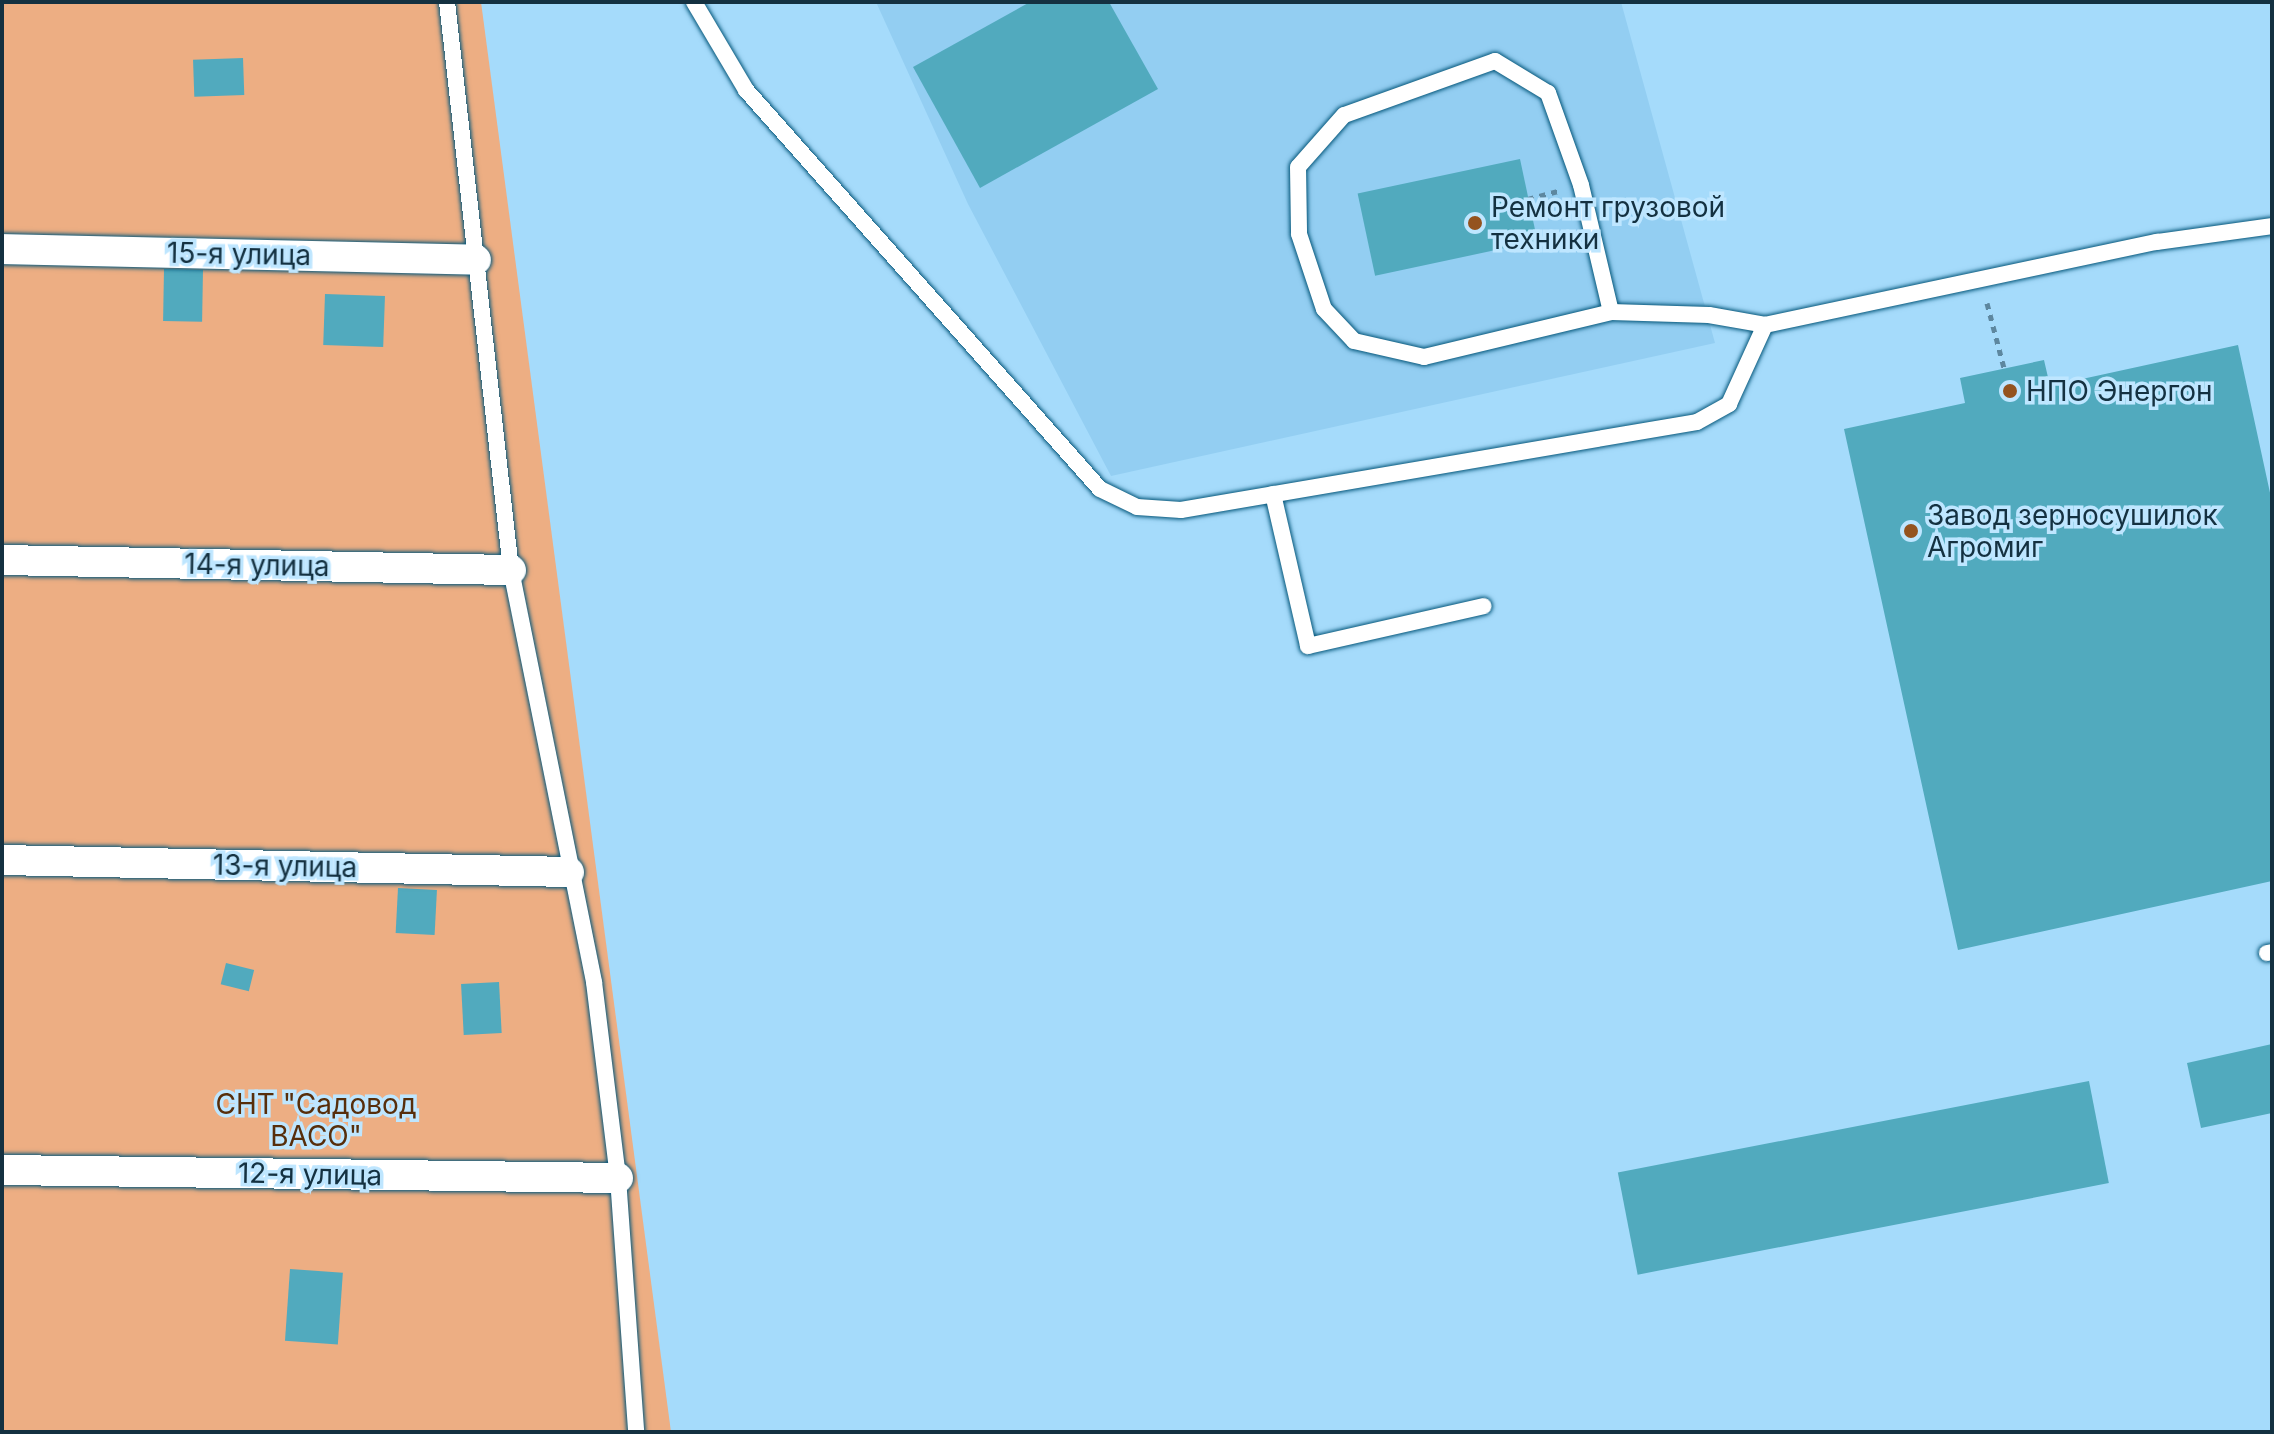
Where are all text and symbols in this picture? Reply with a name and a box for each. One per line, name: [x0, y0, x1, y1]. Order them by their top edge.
place label: Ремонт грузовой техники: [1491, 190, 1725, 256]
marker: Ремонт грузовой техники: [1466, 214, 1484, 232]
street label: 15-я улица: [167, 236, 311, 272]
place label: НПО Энергон: [2026, 374, 2212, 408]
marker: НПО Энергон: [2001, 382, 2019, 400]
place label: Завод зерносушилок Агромиг: [1927, 498, 2218, 564]
marker: Завод зерносушилок Агромиг: [1902, 522, 1920, 540]
street label: 14-я улица: [184, 547, 330, 583]
street label: 13-я улица: [212, 848, 358, 884]
park label: СНТ "Садовод ВАСО": [216, 1087, 416, 1153]
street label: 12-я улица: [238, 1156, 382, 1192]

